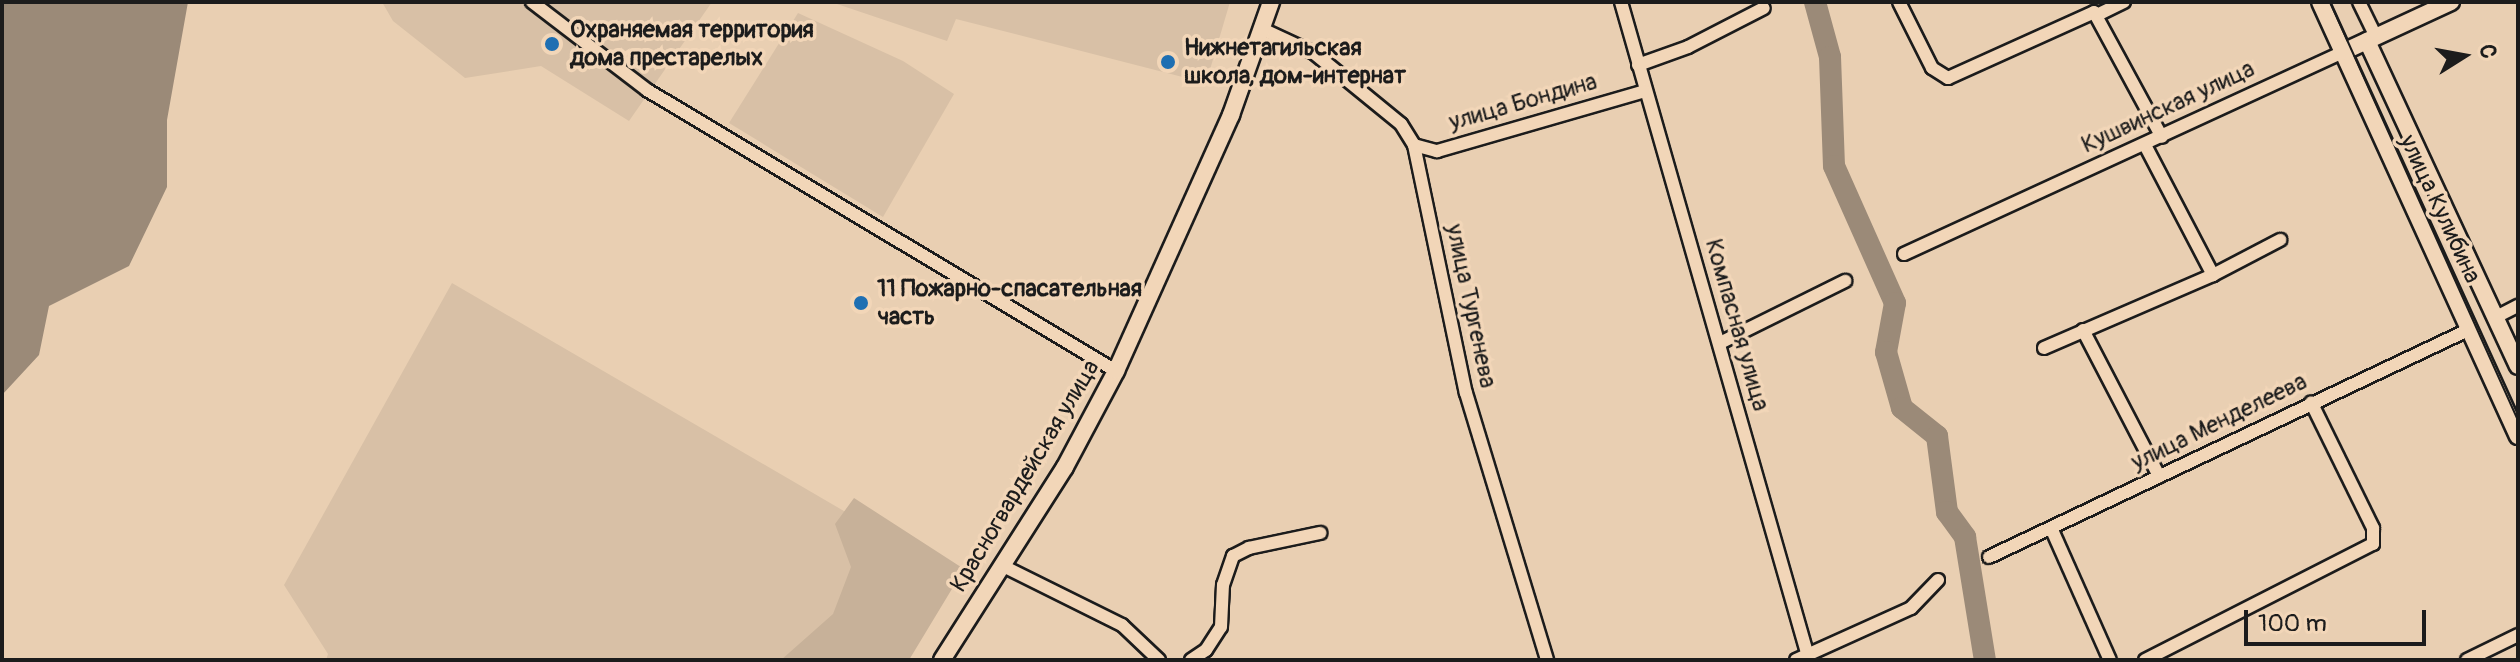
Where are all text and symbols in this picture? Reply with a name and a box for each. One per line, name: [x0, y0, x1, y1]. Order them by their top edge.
place label: Охраняемая территория дома престарелых: [570, 16, 814, 72]
north arrow: [2424, 16, 2504, 96]
marker: Охраняемая территория дома престарелых: [541, 33, 563, 55]
place label: Нижнетагильская школа, дом-интернат: [1184, 34, 1406, 90]
text: С: [2473, 42, 2503, 61]
marker: Нижнетагильская школа, дом-интернат: [1159, 53, 1177, 71]
street label: Кушвинская улица: [2077, 54, 2259, 160]
street label: улица Бондина: [1446, 67, 1600, 137]
street label: улица Кулибина: [2393, 130, 2487, 288]
street label: улица Тургенева: [1440, 221, 1502, 391]
street label: Компасная улица: [1699, 236, 1775, 414]
place label: 11 Пожарно-спасательная часть: [877, 275, 1142, 331]
marker: 11 Пожарно-спасательная часть: [852, 294, 870, 312]
street label: Красногвардейская улица: [944, 355, 1106, 597]
street label: улица Менделеева: [2127, 367, 2311, 477]
scale bar: [2248, 594, 2430, 644]
text: 100 m: [2258, 609, 2327, 638]

